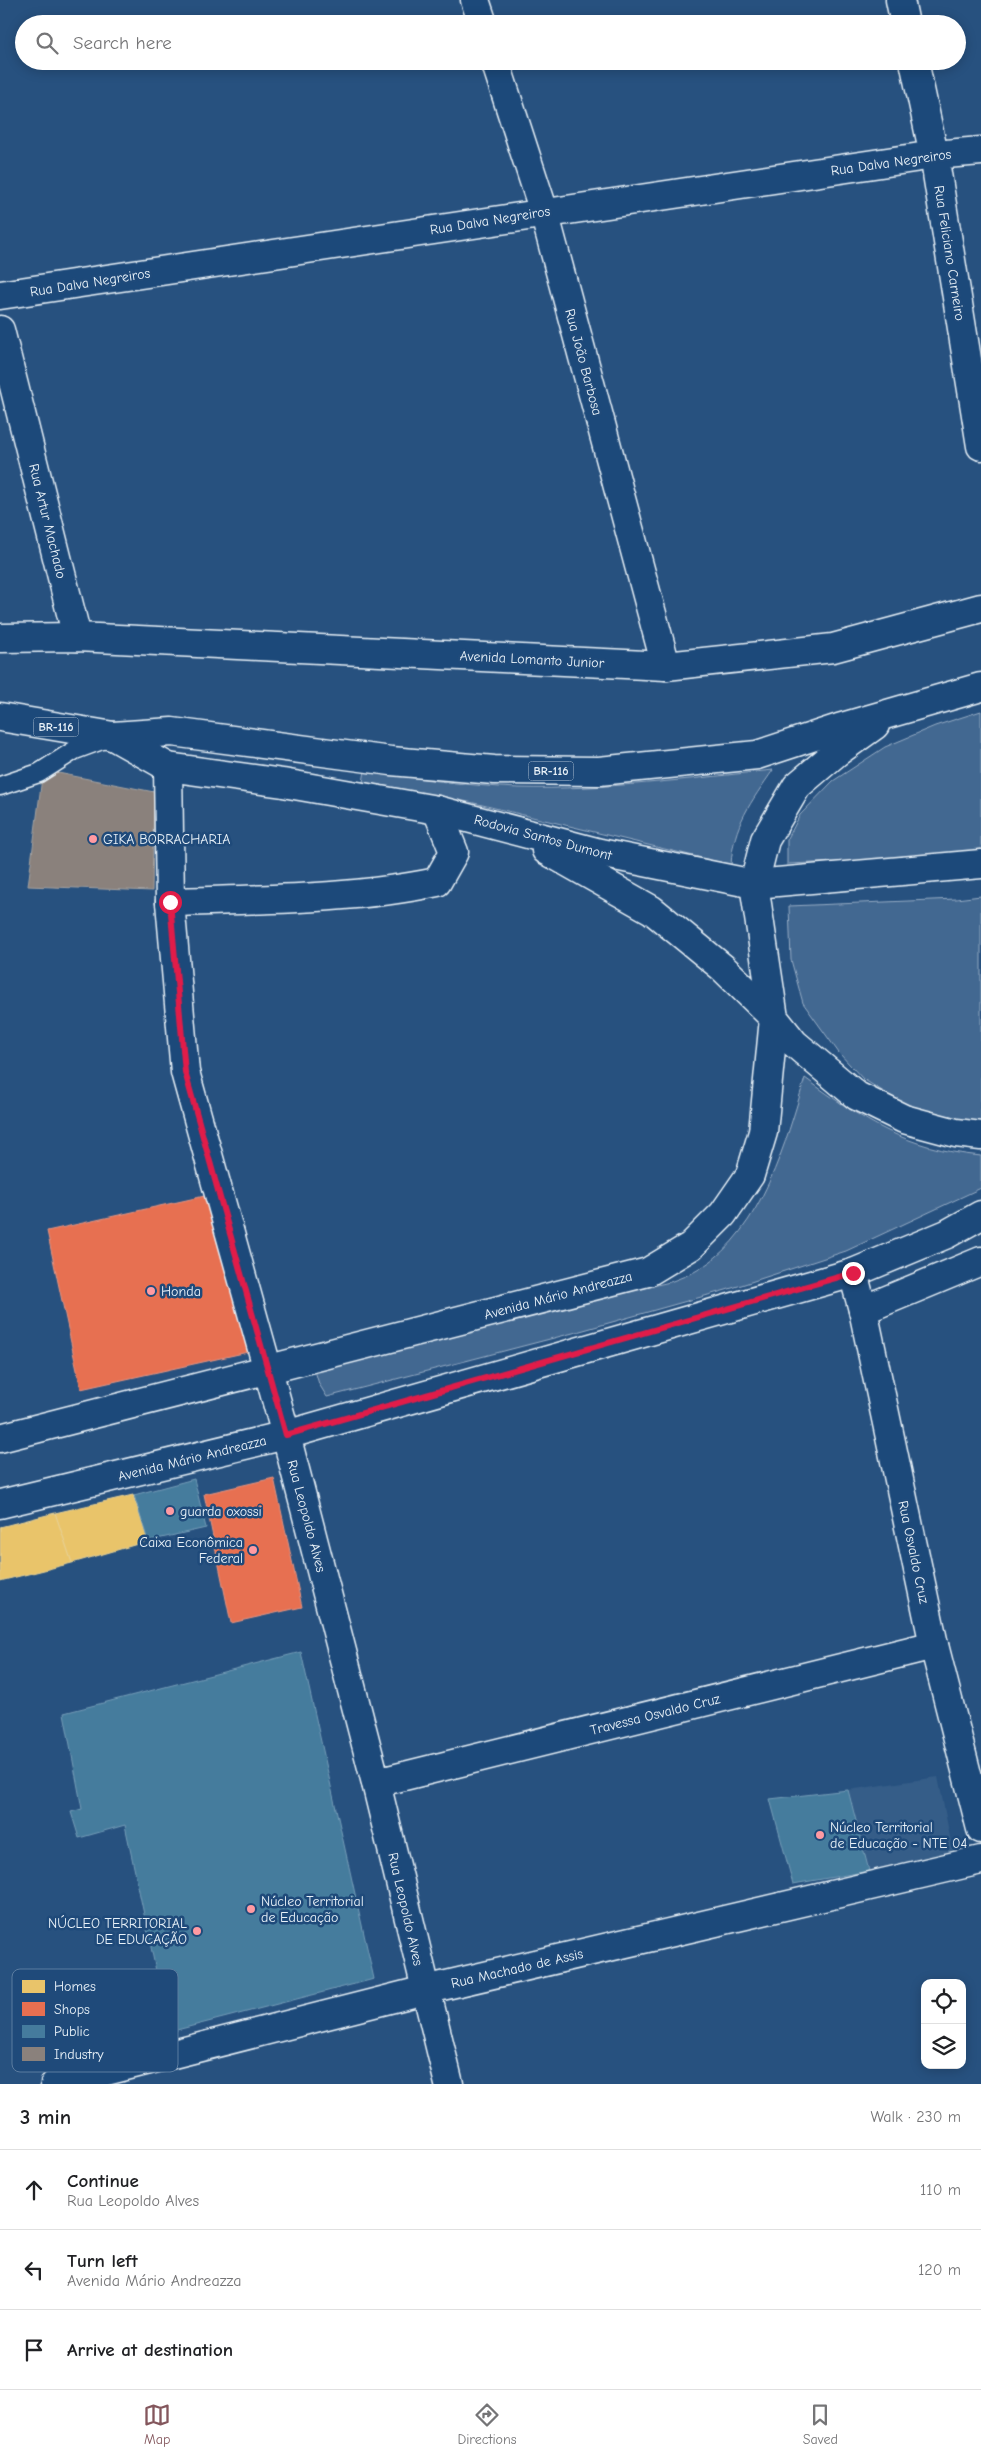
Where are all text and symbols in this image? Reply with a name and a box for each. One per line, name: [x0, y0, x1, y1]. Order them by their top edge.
search box: [15, 15, 966, 70]
icon: search: [33, 29, 61, 57]
text: Search here: [73, 32, 172, 54]
street label: Rua Dalva Negreiros: [830, 146, 953, 179]
street label: Rua Feliciano Carneiro: [930, 184, 969, 322]
street label: Rua Dalva Negreiros: [429, 203, 552, 238]
street label: Rua Dalva Negreiros: [29, 265, 152, 300]
street label: Rua João Barbosa: [561, 307, 606, 417]
street label: Rua Artur Machado: [25, 462, 70, 580]
street label: Avenida Lomanto Junior: [459, 647, 605, 672]
road number: BR-116: [34, 718, 78, 736]
road number: BR-116: [528, 761, 574, 780]
street label: Rodovia Santos Dumont: [472, 811, 615, 864]
place label: GIKA BORRACHARIA: [103, 831, 230, 848]
marker: GIKA BORRACHARIA: [87, 833, 99, 845]
route start: [159, 891, 182, 914]
route end: [842, 1262, 865, 1285]
street label: Avenida Mário Andreazza: [482, 1268, 634, 1323]
place label: Honda: [161, 1283, 201, 1300]
marker: Honda: [145, 1285, 157, 1297]
street label: Avenida Mário Andreazza: [116, 1432, 268, 1485]
street label: Rua Leopoldo Alves: [283, 1458, 330, 1574]
street label: Rua Osvaldo Cruz: [894, 1499, 933, 1605]
place label: guarda oxossi: [180, 1503, 262, 1520]
marker: guarda oxossi: [164, 1505, 176, 1517]
place label: Caixa Econômica Federal: [139, 1534, 243, 1567]
marker: Caixa Econômica Federal: [247, 1544, 259, 1556]
street label: Travessa Osvaldo Cruz: [588, 1690, 722, 1739]
place label: Núcleo Territorial de Educação - NTE 04: [830, 1819, 968, 1852]
marker: Núcleo Territorial de Educação - NTE 04: [814, 1829, 826, 1841]
street label: Rua Leopoldo Alves: [384, 1851, 427, 1968]
place label: Núcleo Territorial de Educação: [261, 1893, 364, 1926]
marker: Núcleo Territorial de Educação: [245, 1903, 257, 1915]
place label: NÚCLEO TERRITORIAL DE EDUCAÇÃO: [48, 1915, 187, 1948]
marker: NÚCLEO TERRITORIAL DE EDUCAÇÃO: [191, 1925, 203, 1937]
street label: Rua Machado de Assis: [449, 1945, 585, 1992]
legend: [12, 1969, 178, 2072]
text: Homes: [54, 1978, 96, 1995]
map controls: [921, 1979, 966, 2069]
button: locate: [921, 1979, 966, 2024]
text: Shops: [54, 2001, 90, 2018]
text: Public: [54, 2023, 90, 2040]
button: layers: [921, 2024, 966, 2069]
text: Industry: [54, 2046, 104, 2063]
text: 3 min: [20, 2105, 71, 2129]
text: Walk · 230 m: [870, 2108, 961, 2126]
text: Continue: [67, 2170, 139, 2192]
icon: ahead: [20, 2176, 48, 2204]
text: 110 m: [920, 2181, 961, 2199]
text: Rua Leopoldo Alves: [67, 2192, 199, 2210]
text: Turn left: [67, 2250, 138, 2272]
icon: left: [20, 2256, 48, 2284]
text: 120 m: [918, 2261, 961, 2279]
text: Avenida Mário Andreazza: [67, 2272, 241, 2290]
icon: arrive: [20, 2336, 48, 2364]
text: Arrive at destination: [67, 2339, 233, 2361]
tab: Map: [143, 2401, 171, 2448]
tab: Directions: [457, 2401, 517, 2448]
tab: Saved: [803, 2401, 838, 2448]

